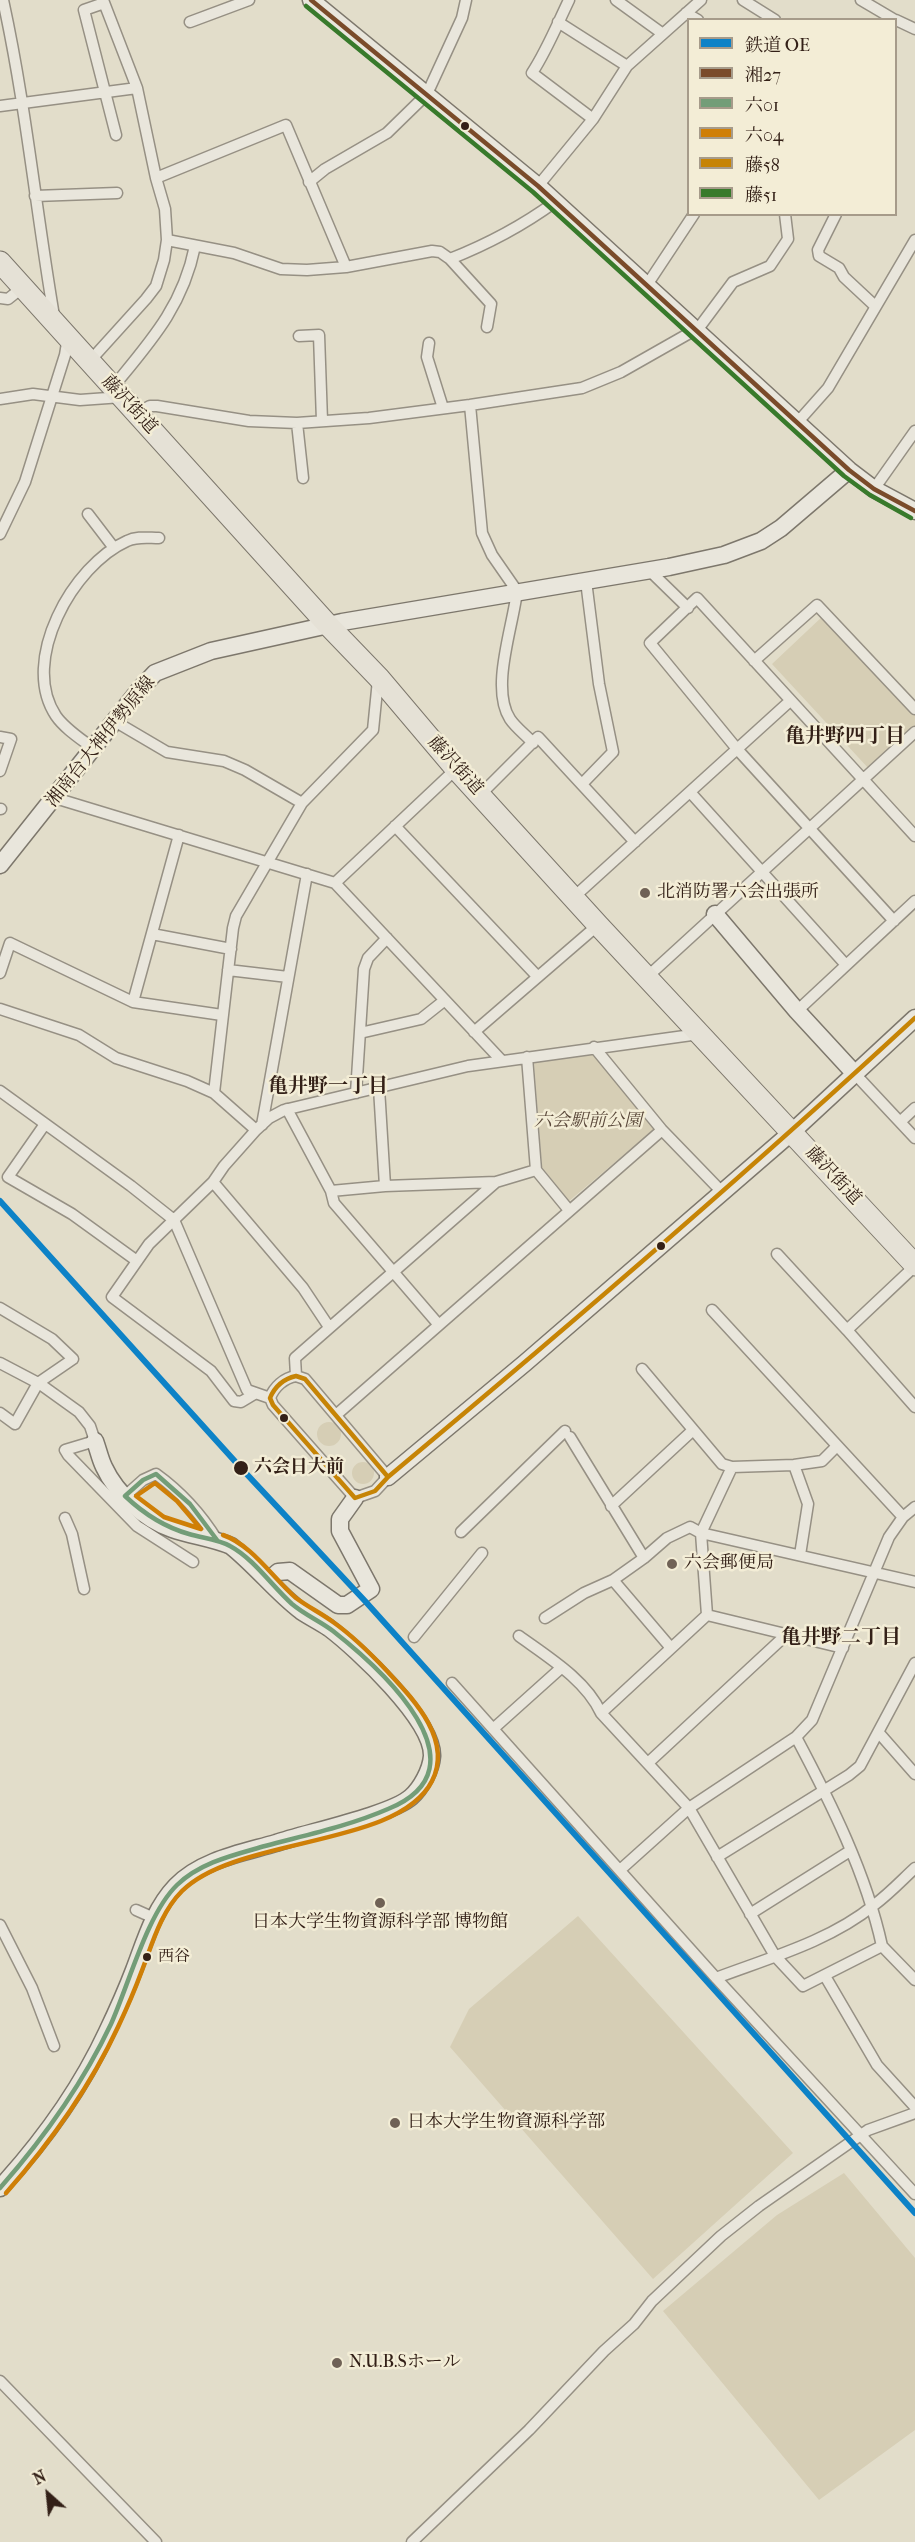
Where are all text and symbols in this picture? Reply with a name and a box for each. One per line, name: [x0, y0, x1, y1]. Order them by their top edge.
legend: [687, 18, 897, 216]
text: 鉄道 OE: [745, 35, 810, 56]
text: 湘27: [745, 65, 781, 86]
text: 六01: [745, 95, 779, 116]
unlabelled marker: [459, 120, 471, 132]
text: 六04: [745, 125, 783, 146]
text: 藤58: [745, 155, 780, 176]
text: 藤51: [745, 185, 777, 206]
street label: 藤沢街道: [97, 371, 161, 439]
street label: 湘南台大神伊勢原線: [42, 672, 160, 812]
district label: 亀井野四丁目: [785, 725, 905, 749]
street label: 藤沢街道: [423, 732, 487, 800]
place label: 北消防署六会出張所: [657, 882, 819, 904]
marker: 北消防署六会出張所: [638, 886, 652, 900]
district label: 亀井野一丁目: [268, 1075, 388, 1099]
park label: 六会駅前公園: [534, 1111, 642, 1133]
street label: 藤沢街道: [801, 1142, 865, 1210]
unlabelled marker: [655, 1240, 667, 1252]
unlabelled marker: [278, 1412, 290, 1424]
place label: 六会日大前: [254, 1457, 344, 1479]
marker: 六会日大前: [232, 1459, 250, 1477]
place label: 六会郵便局: [684, 1553, 774, 1575]
marker: 六会郵便局: [665, 1557, 679, 1571]
district label: 亀井野二丁目: [781, 1626, 901, 1650]
marker: 日本大学生物資源科学部 博物館: [373, 1896, 387, 1910]
place label: 日本大学生物資源科学部 博物館: [252, 1912, 508, 1934]
place label: 西谷: [158, 1947, 190, 1967]
marker: 西谷: [141, 1951, 153, 1963]
place label: 日本大学生物資源科学部: [407, 2112, 605, 2134]
marker: 日本大学生物資源科学部: [388, 2116, 402, 2130]
place label: N.U.B.Sホール: [349, 2352, 461, 2374]
marker: N.U.B.Sホール: [330, 2356, 344, 2370]
north arrow: [18, 2464, 78, 2524]
text: N: [30, 2466, 49, 2489]

